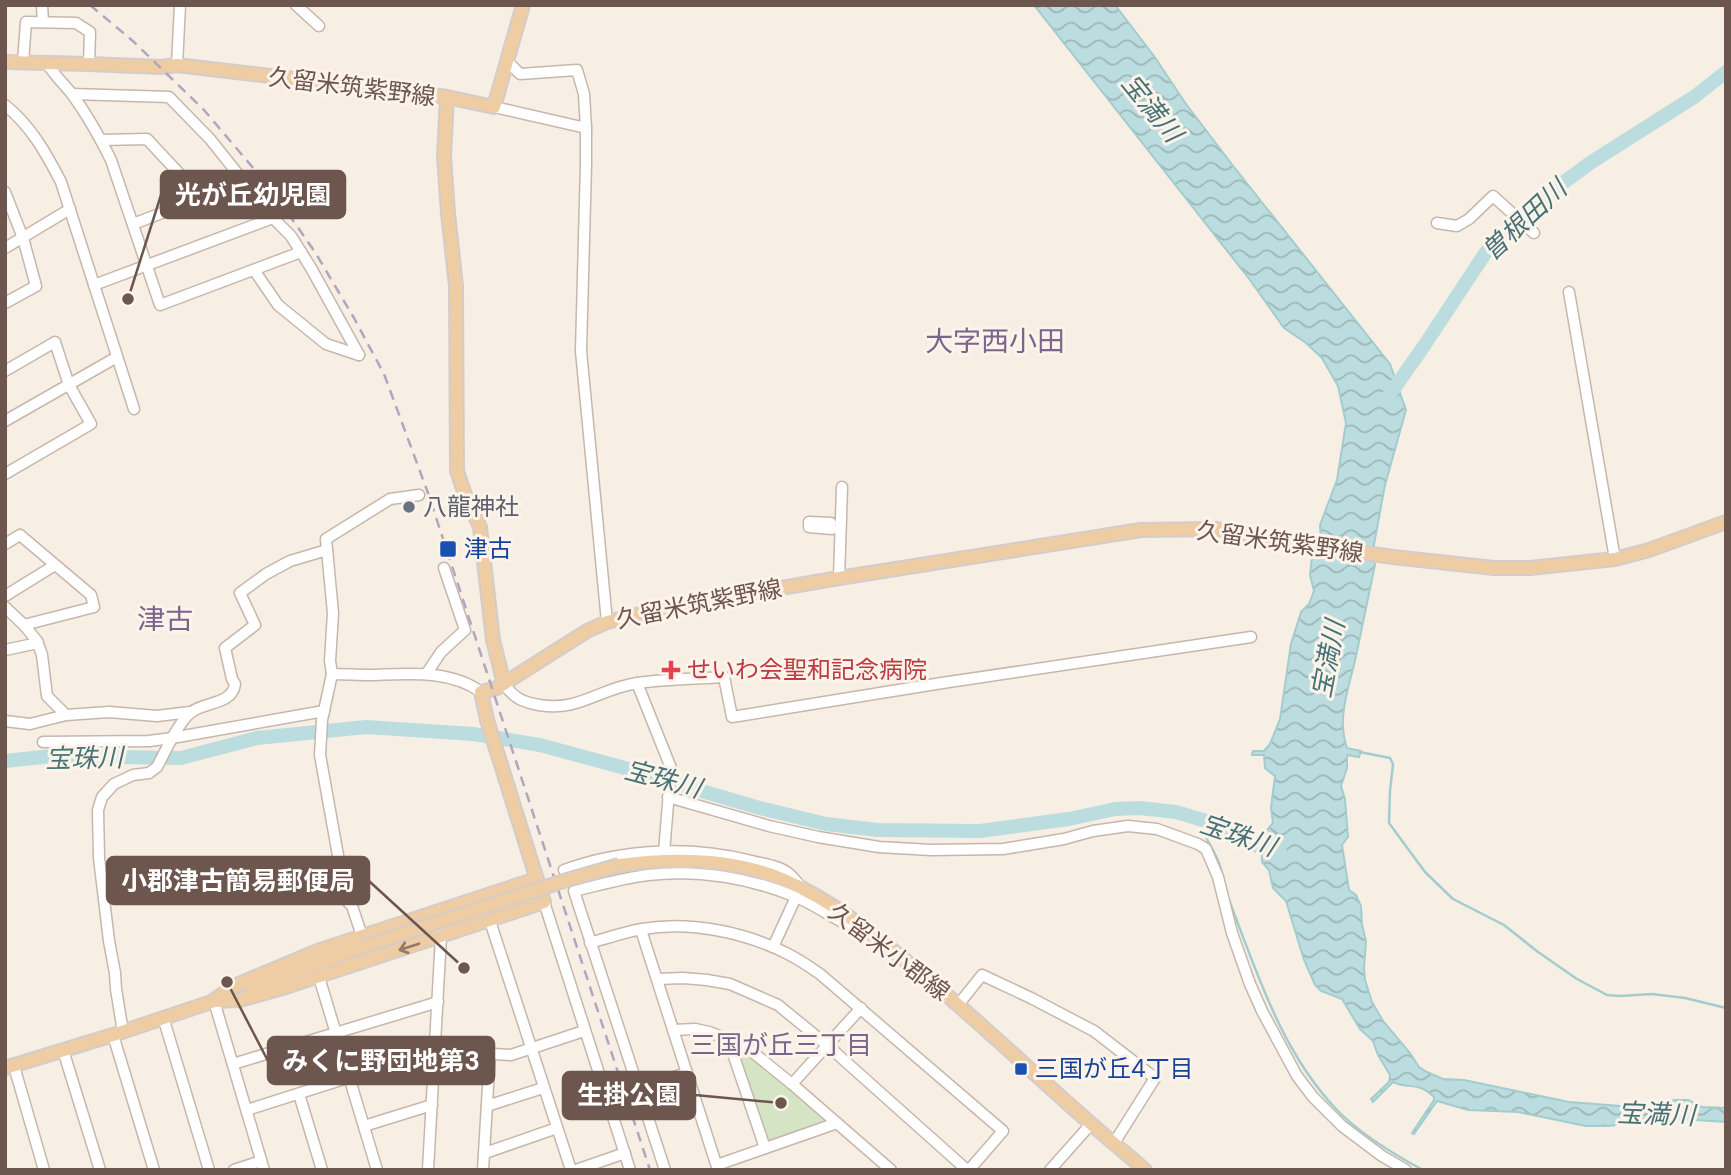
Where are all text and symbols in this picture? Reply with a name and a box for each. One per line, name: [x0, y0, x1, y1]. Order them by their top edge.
street label: 久留米筑紫野線: [267, 61, 437, 112]
water label: 宝満川: [1114, 67, 1192, 151]
water label: 曽根田川: [1474, 170, 1576, 268]
callout: 光が丘幼児園: [161, 171, 345, 218]
text: 光が丘幼児園: [175, 178, 331, 212]
district label: 大字西小田: [925, 323, 1065, 360]
place label: 八龍神社: [423, 491, 519, 522]
marker: 八龍神社: [401, 499, 417, 515]
street label: 久留米筑紫野線: [1195, 514, 1365, 569]
place label: 津古: [464, 533, 512, 564]
marker: 津古: [438, 539, 458, 559]
street label: 久留米筑紫野線: [613, 572, 784, 635]
district label: 津古: [137, 601, 193, 638]
water label: 宝満川: [1304, 615, 1353, 701]
place label: せいわ会聖和記念病院: [687, 654, 927, 685]
marker: せいわ会聖和記念病院: [661, 660, 681, 680]
water label: 宝珠川: [45, 740, 126, 776]
water label: 宝珠川: [621, 752, 708, 806]
water label: 宝珠川: [1196, 806, 1283, 865]
callout: 小郡津古簡易郵便局: [107, 857, 369, 904]
text: 小郡津古簡易郵便局: [121, 864, 355, 898]
street label: 久留米小郡線: [822, 896, 956, 1007]
one-way arrow: [399, 941, 421, 954]
district label: 三国が丘三丁目: [690, 1028, 872, 1062]
callout: みくに野団地第3: [268, 1037, 494, 1084]
text: みくに野団地第3: [282, 1044, 480, 1078]
place label: 三国が丘4丁目: [1035, 1053, 1194, 1084]
marker: 三国が丘4丁目: [1013, 1061, 1029, 1077]
callout: 生掛公園: [563, 1072, 695, 1119]
text: 生掛公園: [577, 1078, 681, 1112]
water label: 宝満川: [1616, 1096, 1699, 1132]

